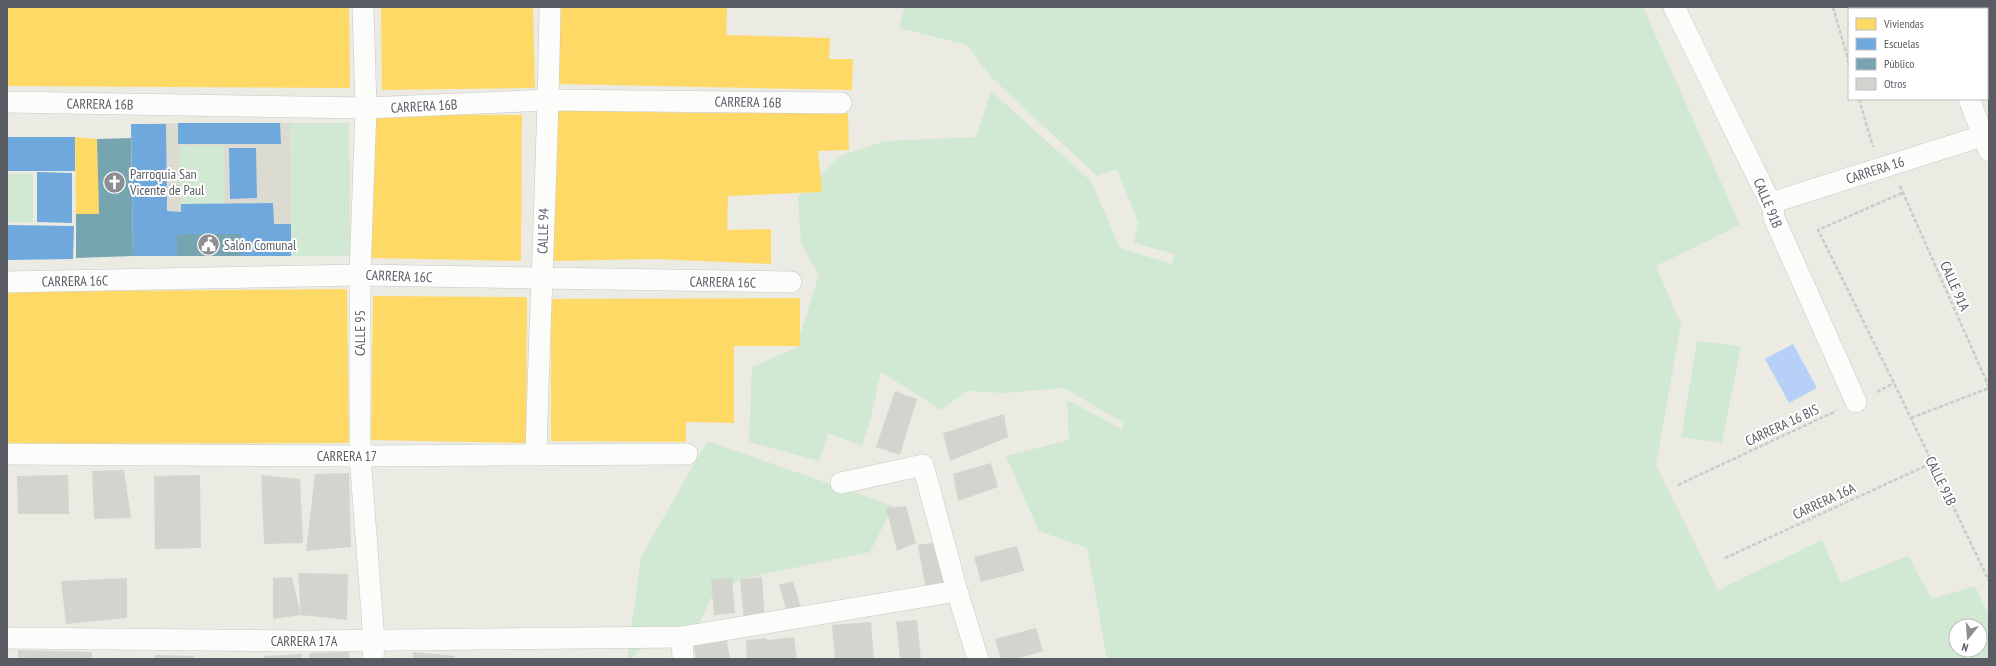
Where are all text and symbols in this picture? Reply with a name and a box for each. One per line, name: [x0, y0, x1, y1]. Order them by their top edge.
legend: [1848, 8, 1988, 100]
text: Viviendas: [1883, 16, 1924, 31]
text: Escuelas: [1884, 36, 1919, 51]
text: Público: [1884, 56, 1914, 71]
text: Otros: [1884, 76, 1906, 91]
street label: CARRERA 16B: [714, 92, 782, 112]
street label: CARRERA 16B: [66, 94, 134, 114]
street label: CARRERA 16B: [390, 95, 458, 117]
street label: CARRERA 16: [1844, 152, 1906, 188]
place label: Parroquia San Vicente de Paul: [129, 165, 205, 199]
church icon: Parroquia San Vicente de Paul: [102, 169, 128, 195]
street label: CALLE 91B: [1749, 175, 1787, 231]
street label: CALLE 94: [533, 207, 553, 254]
public building icon: Salón Comunal: [196, 232, 222, 258]
place label: Salón Comunal: [224, 236, 297, 254]
street label: CALLE 91A: [1936, 258, 1974, 314]
street label: CARRERA 16C: [365, 266, 433, 286]
street label: CARRERA 16C: [42, 271, 109, 291]
street label: CARRERA 16C: [690, 272, 757, 292]
street label: CALLE 95: [351, 310, 369, 356]
street label: CARRERA 16 BIS: [1742, 400, 1822, 450]
street label: CARRERA 17: [317, 447, 377, 465]
street label: CALLE 91B: [1921, 453, 1961, 509]
street label: CARRERA 16A: [1790, 479, 1858, 523]
north arrow: [1948, 618, 1988, 658]
street label: CARRERA 17A: [271, 632, 338, 650]
text: N: [1960, 640, 1970, 655]

